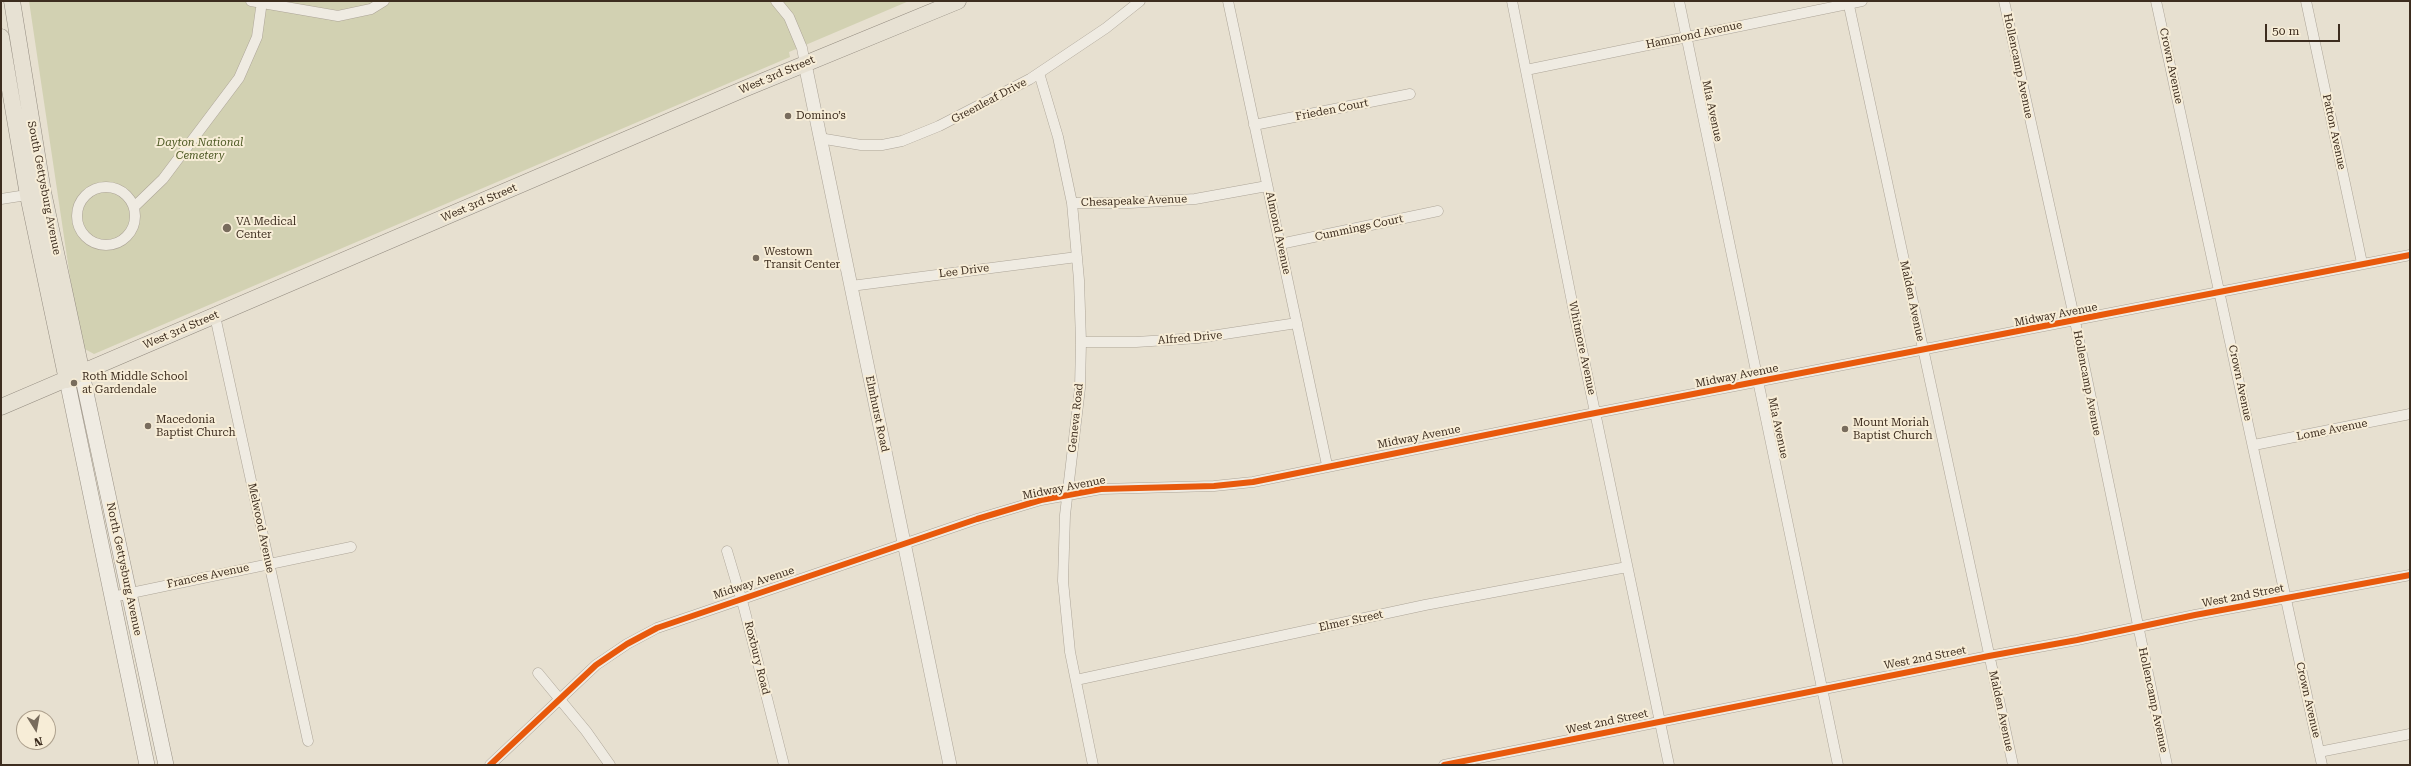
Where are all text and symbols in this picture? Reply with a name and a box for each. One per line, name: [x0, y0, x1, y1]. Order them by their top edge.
street label: Hollencamp Avenue: [2000, 12, 2036, 120]
scale bar: [2267, 16, 2342, 42]
street label: Hammond Avenue: [1645, 18, 1743, 52]
text: 50 m: [2272, 24, 2299, 38]
street label: Crown Avenue: [2157, 27, 2185, 105]
street label: West 3rd Street: [737, 53, 817, 97]
street label: Greenleaf Drive: [949, 76, 1029, 126]
street label: Mia Avenue: [1699, 79, 1725, 143]
street label: Patton Avenue: [2320, 93, 2348, 171]
street label: Frieden Court: [1294, 96, 1370, 124]
place label: Domino’s: [796, 109, 846, 123]
marker: Domino’s: [783, 111, 793, 121]
street label: South Gettysburg Avenue: [25, 120, 63, 256]
park label: Dayton National Cemetery: [157, 136, 243, 162]
street label: West 3rd Street: [439, 181, 519, 225]
street label: Almond Avenue: [1263, 190, 1293, 276]
street label: Chesapeake Avenue: [1081, 193, 1187, 209]
street label: Cummings Court: [1314, 212, 1404, 244]
place label: VA Medical Center: [236, 215, 296, 241]
marker: VA Medical Center: [221, 222, 233, 234]
place label: Westown Transit Center: [764, 245, 840, 271]
marker: Westown Transit Center: [751, 253, 761, 263]
street label: Malden Avenue: [1897, 259, 1927, 343]
street label: Lee Drive: [938, 261, 990, 281]
street label: Whitmore Avenue: [1566, 300, 1598, 396]
street label: Midway Avenue: [2013, 300, 2099, 330]
street label: West 3rd Street: [141, 308, 221, 352]
street label: Alfred Drive: [1157, 329, 1223, 347]
street label: Hollencamp Avenue: [2070, 329, 2104, 437]
street label: Crown Avenue: [2226, 344, 2254, 422]
street label: Midway Avenue: [1694, 361, 1780, 391]
place label: Roth Middle School at Gardendale: [82, 370, 188, 396]
street label: Elmhurst Road: [862, 375, 892, 453]
marker: Roth Middle School at Gardendale: [69, 378, 79, 388]
street label: Geneva Road: [1066, 383, 1086, 453]
street label: Mia Avenue: [1765, 396, 1791, 460]
place label: Macedonia Baptist Church: [156, 413, 236, 439]
place label: Mount Moriah Baptist Church: [1853, 416, 1933, 442]
street label: Lome Avenue: [2295, 417, 2369, 443]
marker: Macedonia Baptist Church: [143, 421, 153, 431]
street label: Midway Avenue: [1376, 422, 1462, 452]
marker: Mount Moriah Baptist Church: [1840, 424, 1850, 434]
street label: Midway Avenue: [1021, 473, 1107, 503]
street label: Melwood Avenue: [245, 482, 277, 574]
street label: North Gettysburg Avenue: [103, 501, 145, 637]
street label: Frances Avenue: [166, 561, 250, 591]
street label: Midway Avenue: [712, 564, 796, 602]
street label: West 2nd Street: [2201, 582, 2285, 610]
street label: Elmer Street: [1318, 608, 1384, 634]
street label: Roxbury Road: [741, 620, 773, 696]
street label: West 2nd Street: [1883, 644, 1967, 672]
street label: Hollencamp Avenue: [2135, 646, 2171, 754]
street label: Crown Avenue: [2293, 661, 2323, 739]
street label: Malden Avenue: [1986, 669, 2016, 753]
street label: West 2nd Street: [1565, 707, 1649, 737]
north arrow: [16, 710, 56, 750]
text: N: [33, 734, 44, 748]

